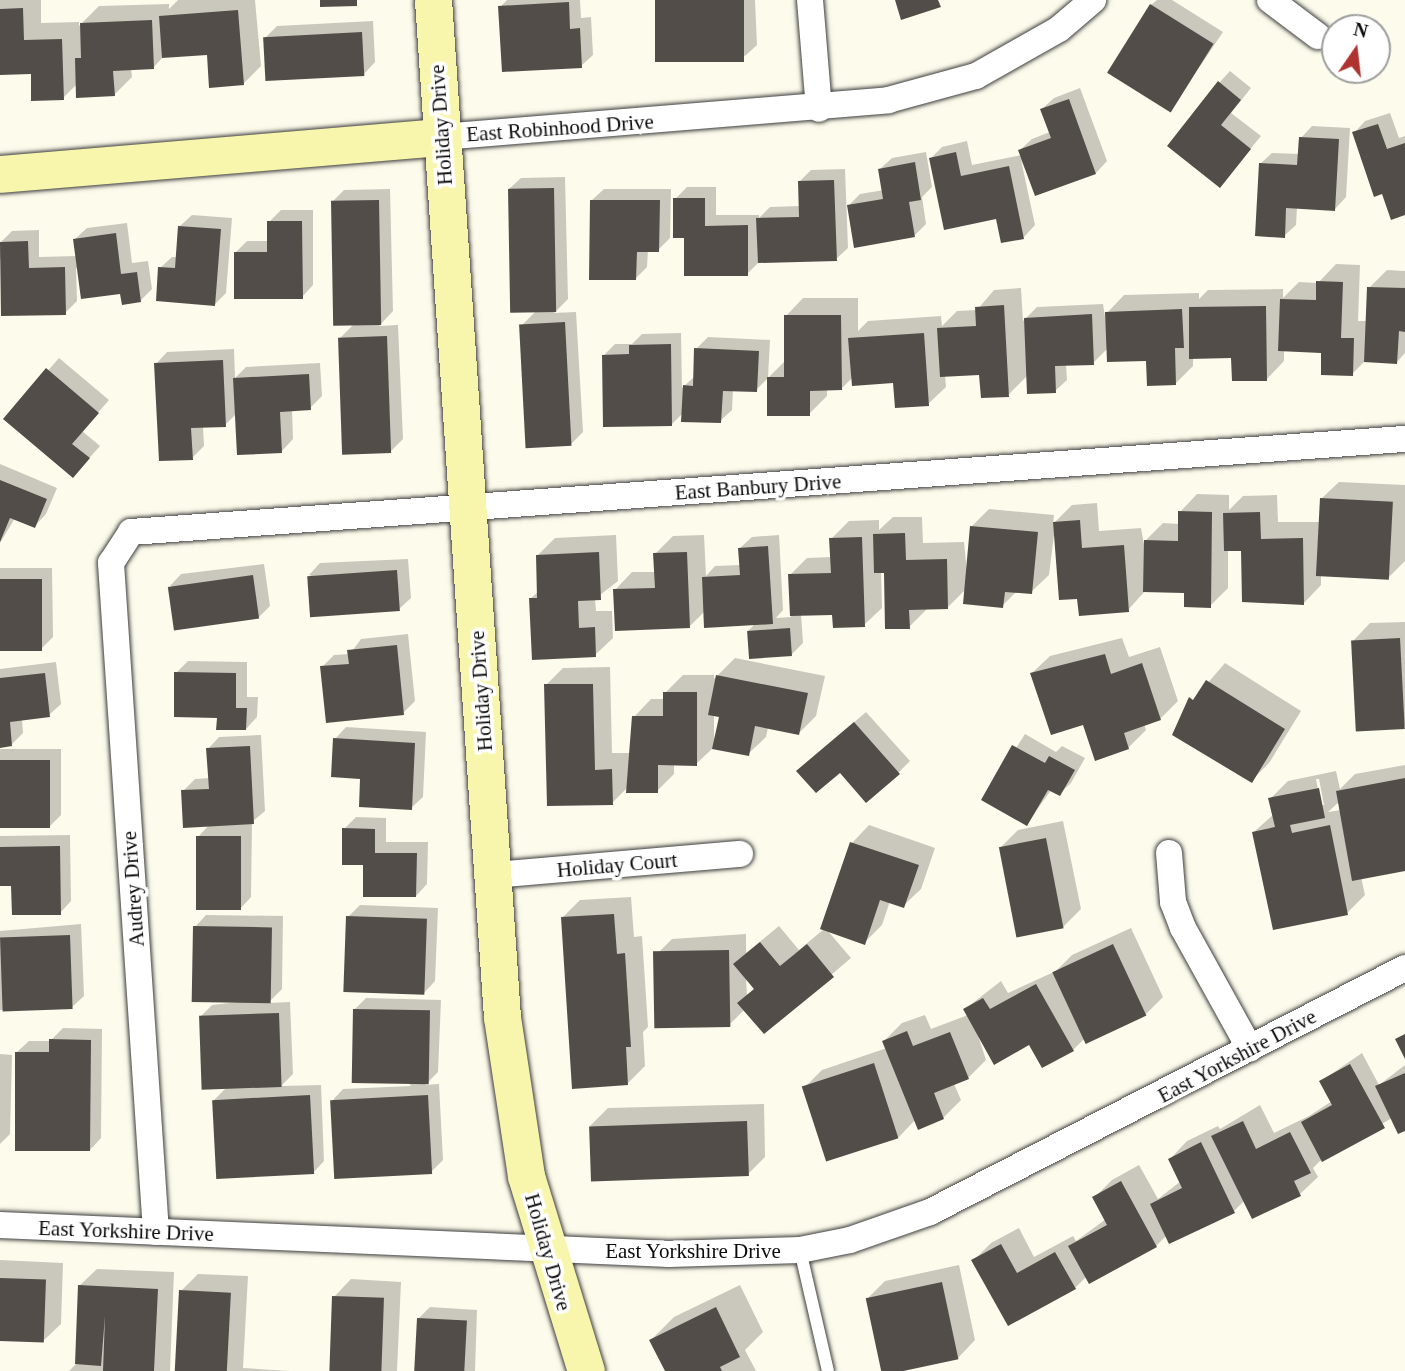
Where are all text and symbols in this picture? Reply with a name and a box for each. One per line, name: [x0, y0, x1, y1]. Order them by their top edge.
north arrow: [1321, 14, 1391, 84]
text: N: [1352, 18, 1370, 42]
street label: Holiday Drive: [424, 64, 458, 186]
street label: East Robinhood Drive: [465, 109, 655, 147]
street label: East Banbury Drive: [674, 469, 842, 505]
street label: Holiday Drive: [464, 630, 498, 752]
street label: Audrey Drive: [116, 830, 150, 948]
street label: Holiday Court: [556, 847, 678, 883]
street label: East Yorkshire Drive: [1153, 1003, 1321, 1109]
street label: Holiday Drive: [519, 1191, 577, 1313]
street label: East Yorkshire Drive: [37, 1215, 215, 1247]
street label: East Yorkshire Drive: [605, 1238, 781, 1264]

